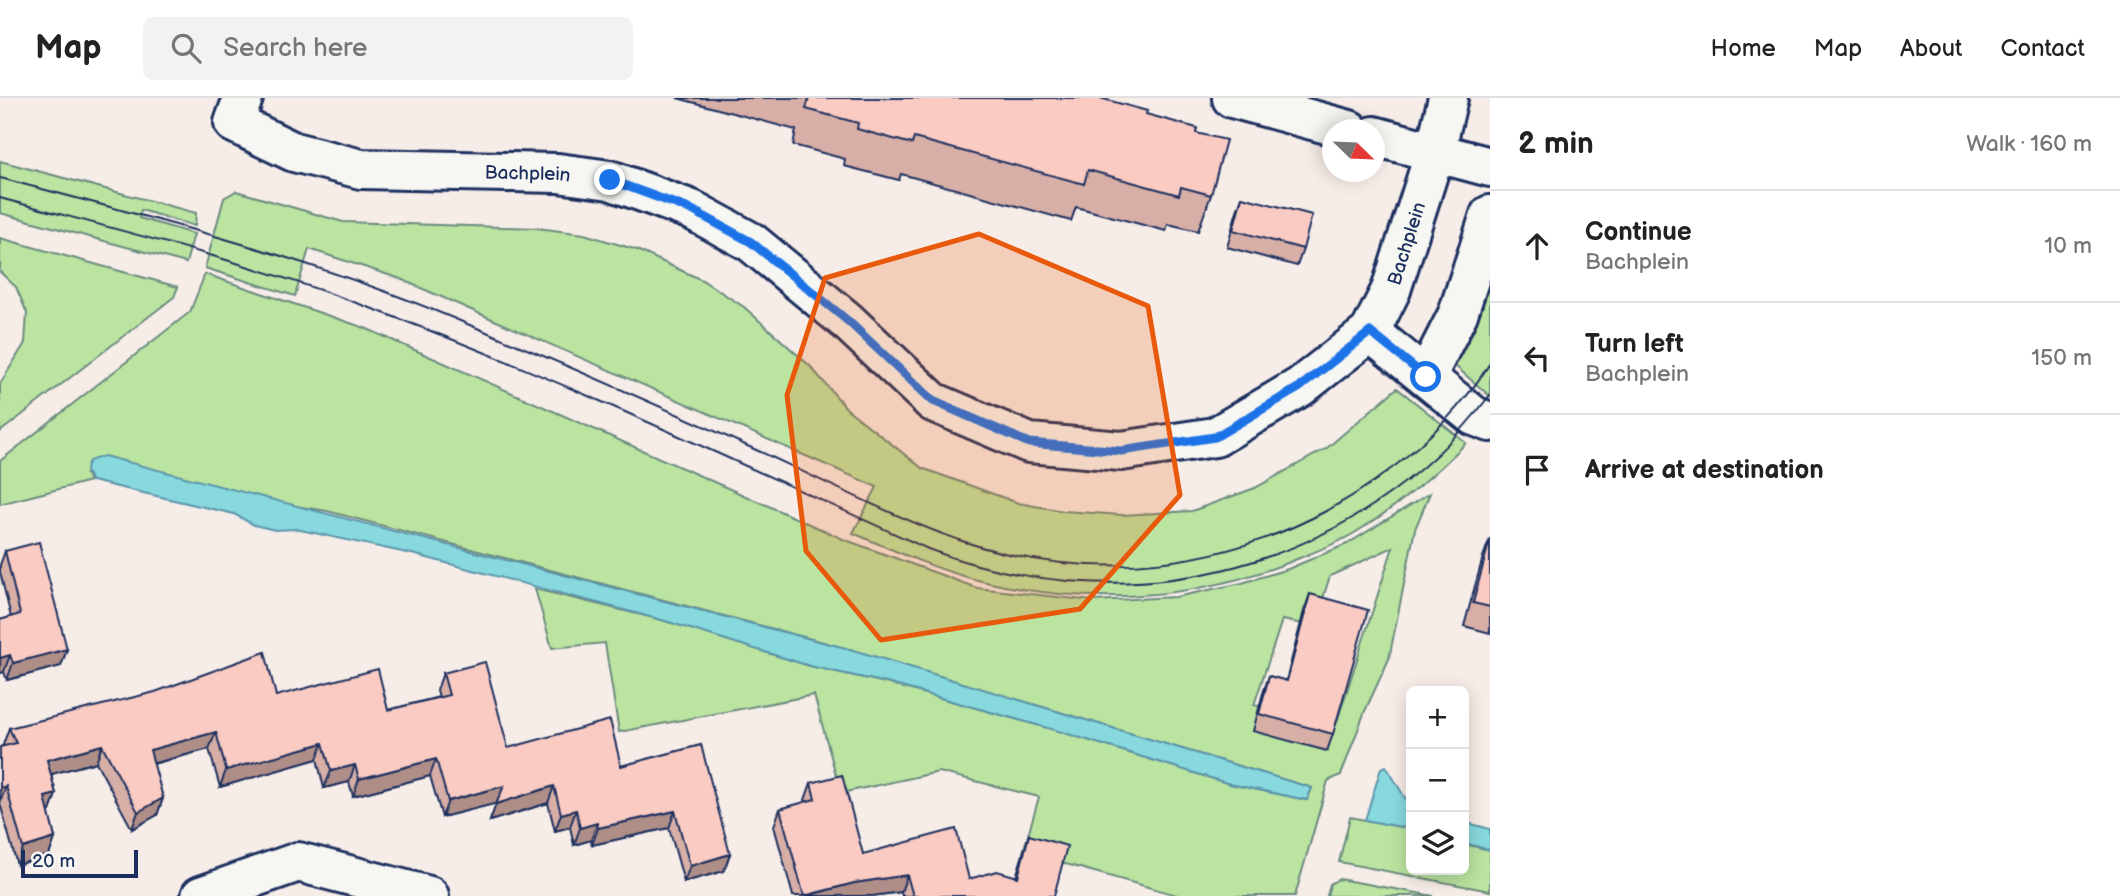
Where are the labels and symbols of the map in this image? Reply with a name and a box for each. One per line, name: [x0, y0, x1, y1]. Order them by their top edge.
north arrow: [1322, 119, 1385, 182]
street label: Bachplein: [484, 162, 572, 188]
route end: [594, 164, 625, 195]
street label: Bachplein: [1383, 199, 1431, 288]
route start: [1410, 361, 1441, 392]
scale bar: [21, 847, 138, 879]

